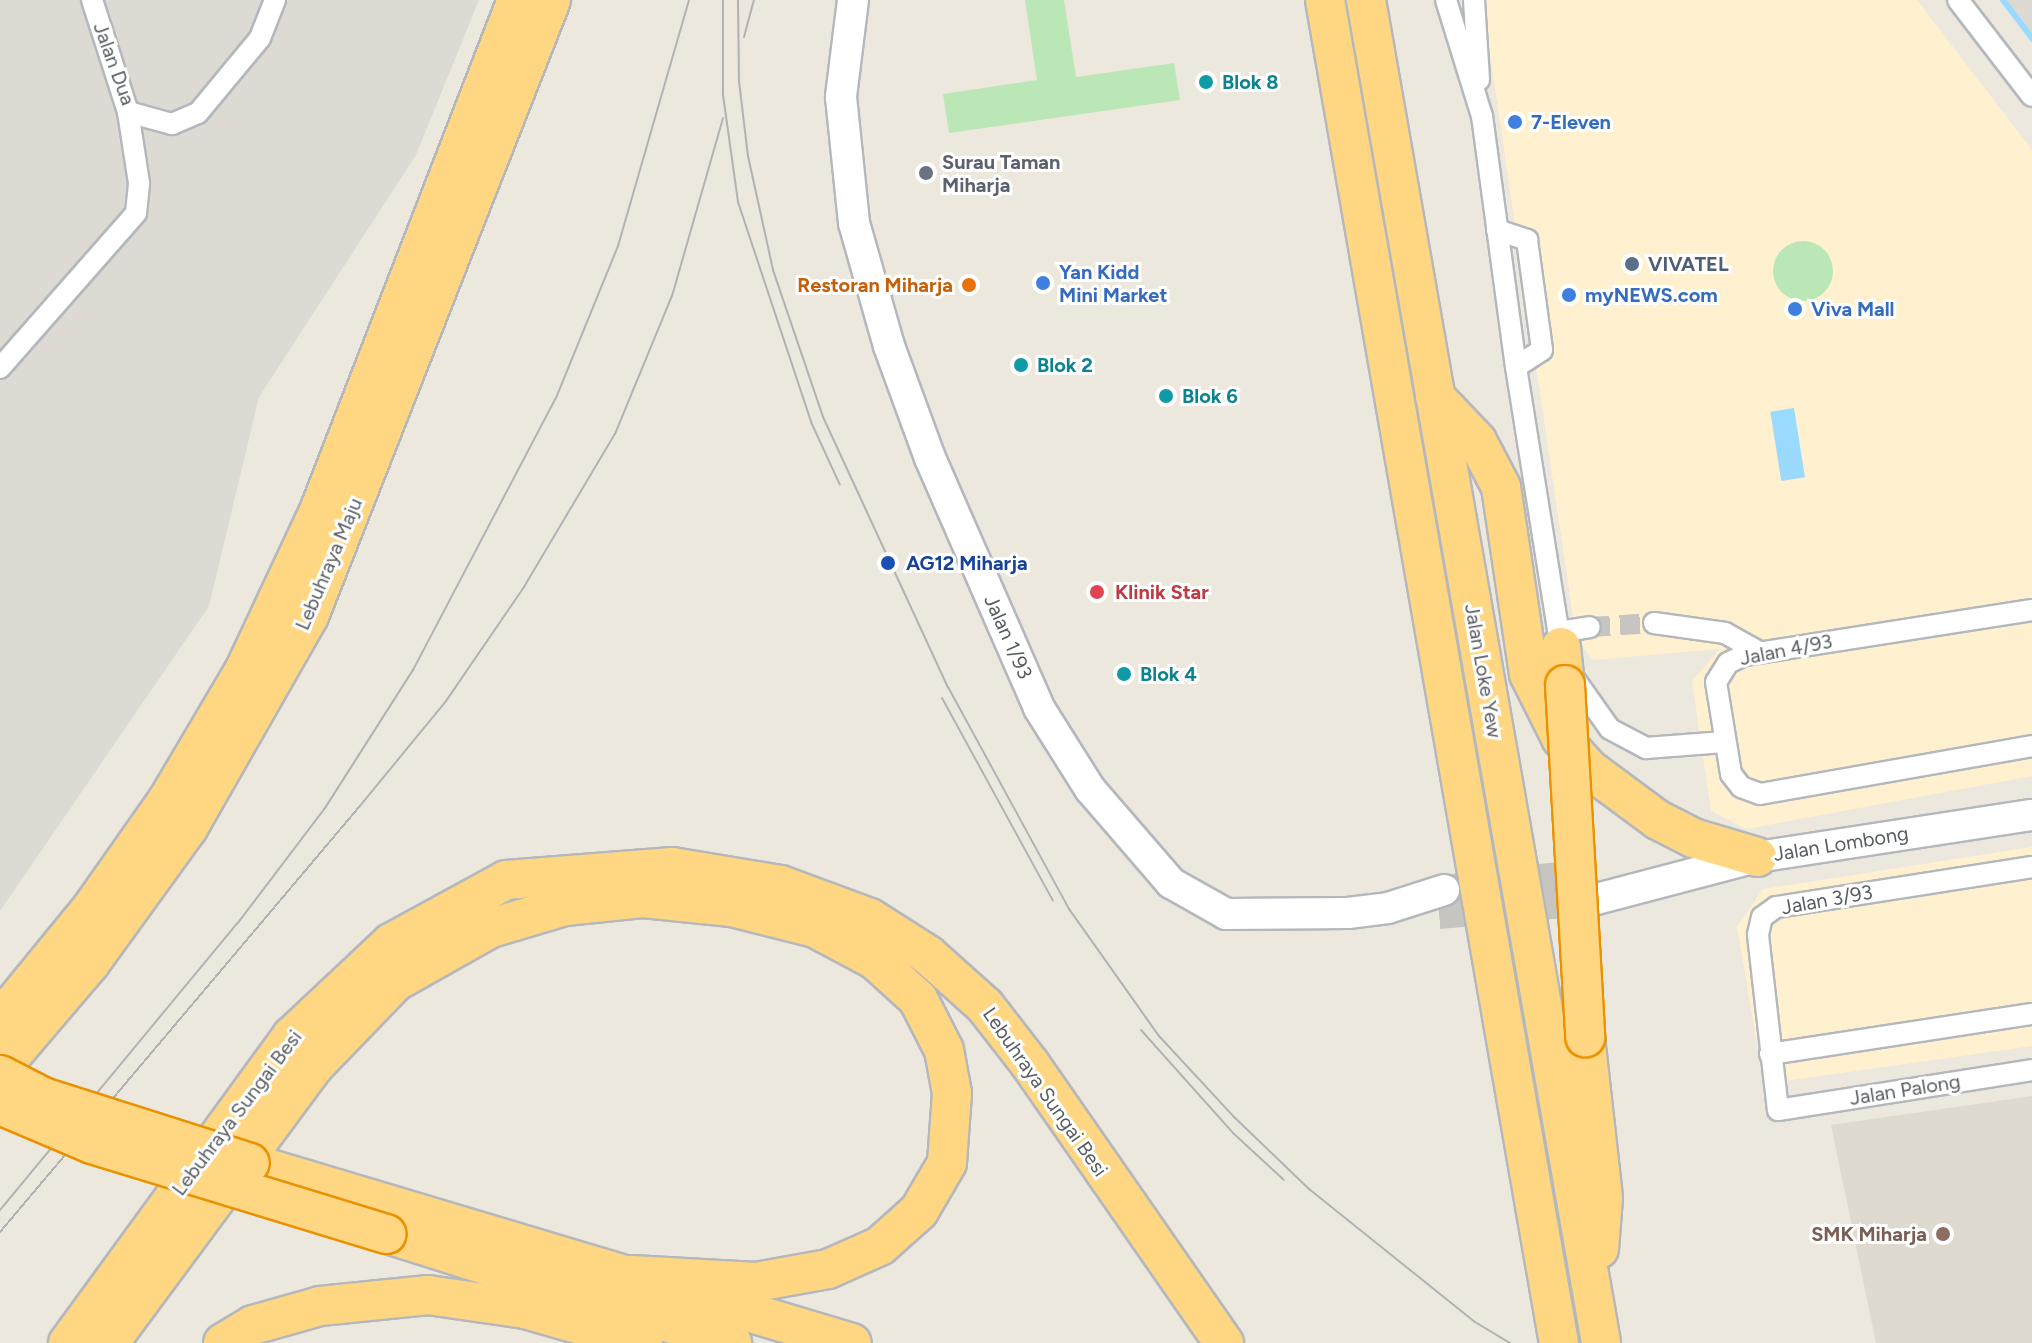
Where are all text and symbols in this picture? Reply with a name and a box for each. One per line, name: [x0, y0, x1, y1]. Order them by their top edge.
street label: Jalan Dua: [88, 19, 140, 109]
place label: Blok 8: [1222, 70, 1279, 94]
marker: Blok 8: [1197, 73, 1215, 91]
place label: 7-Eleven: [1531, 110, 1611, 134]
marker: 7-Eleven: [1506, 113, 1524, 131]
place label: Surau Taman Miharja: [942, 150, 1060, 197]
marker: Surau Taman Miharja: [917, 164, 935, 182]
place label: VIVATEL: [1648, 252, 1729, 276]
marker: VIVATEL: [1623, 255, 1641, 273]
place label: Yan Kidd Mini Market: [1059, 260, 1167, 307]
place label: Restoran Miharja: [797, 273, 953, 297]
marker: Yan Kidd Mini Market: [1034, 274, 1052, 292]
marker: Restoran Miharja: [960, 276, 978, 294]
place label: myNEWS.com: [1585, 283, 1718, 307]
marker: myNEWS.com: [1560, 286, 1578, 304]
place label: Viva Mall: [1811, 297, 1895, 321]
marker: Viva Mall: [1786, 300, 1804, 318]
place label: Blok 2: [1037, 353, 1093, 377]
marker: Blok 2: [1012, 356, 1030, 374]
place label: Blok 6: [1182, 384, 1238, 408]
marker: Blok 6: [1157, 387, 1175, 405]
street label: Lebuhraya Maju: [290, 494, 368, 634]
place label: AG12 Miharja: [906, 551, 1028, 575]
marker: AG12 Miharja: [877, 552, 899, 574]
place label: Klinik Star: [1115, 580, 1209, 604]
marker: Klinik Star: [1086, 581, 1108, 603]
street label: Jalan 1/93: [979, 591, 1037, 683]
street label: Jalan Loke Yew: [1459, 602, 1507, 740]
street label: Jalan 4/93: [1738, 629, 1834, 671]
place label: Blok 4: [1140, 662, 1197, 686]
marker: Blok 4: [1115, 665, 1133, 683]
street label: Jalan Lombong: [1772, 821, 1910, 867]
street label: Jalan 3/93: [1780, 880, 1874, 920]
street label: Lebuhraya Sungai Besi: [978, 1003, 1112, 1181]
street label: Lebuhraya Sungai Besi: [167, 1026, 307, 1200]
street label: Jalan Palong: [1848, 1069, 1962, 1111]
place label: SMK Miharja: [1811, 1222, 1927, 1246]
marker: SMK Miharja: [1934, 1225, 1952, 1243]

